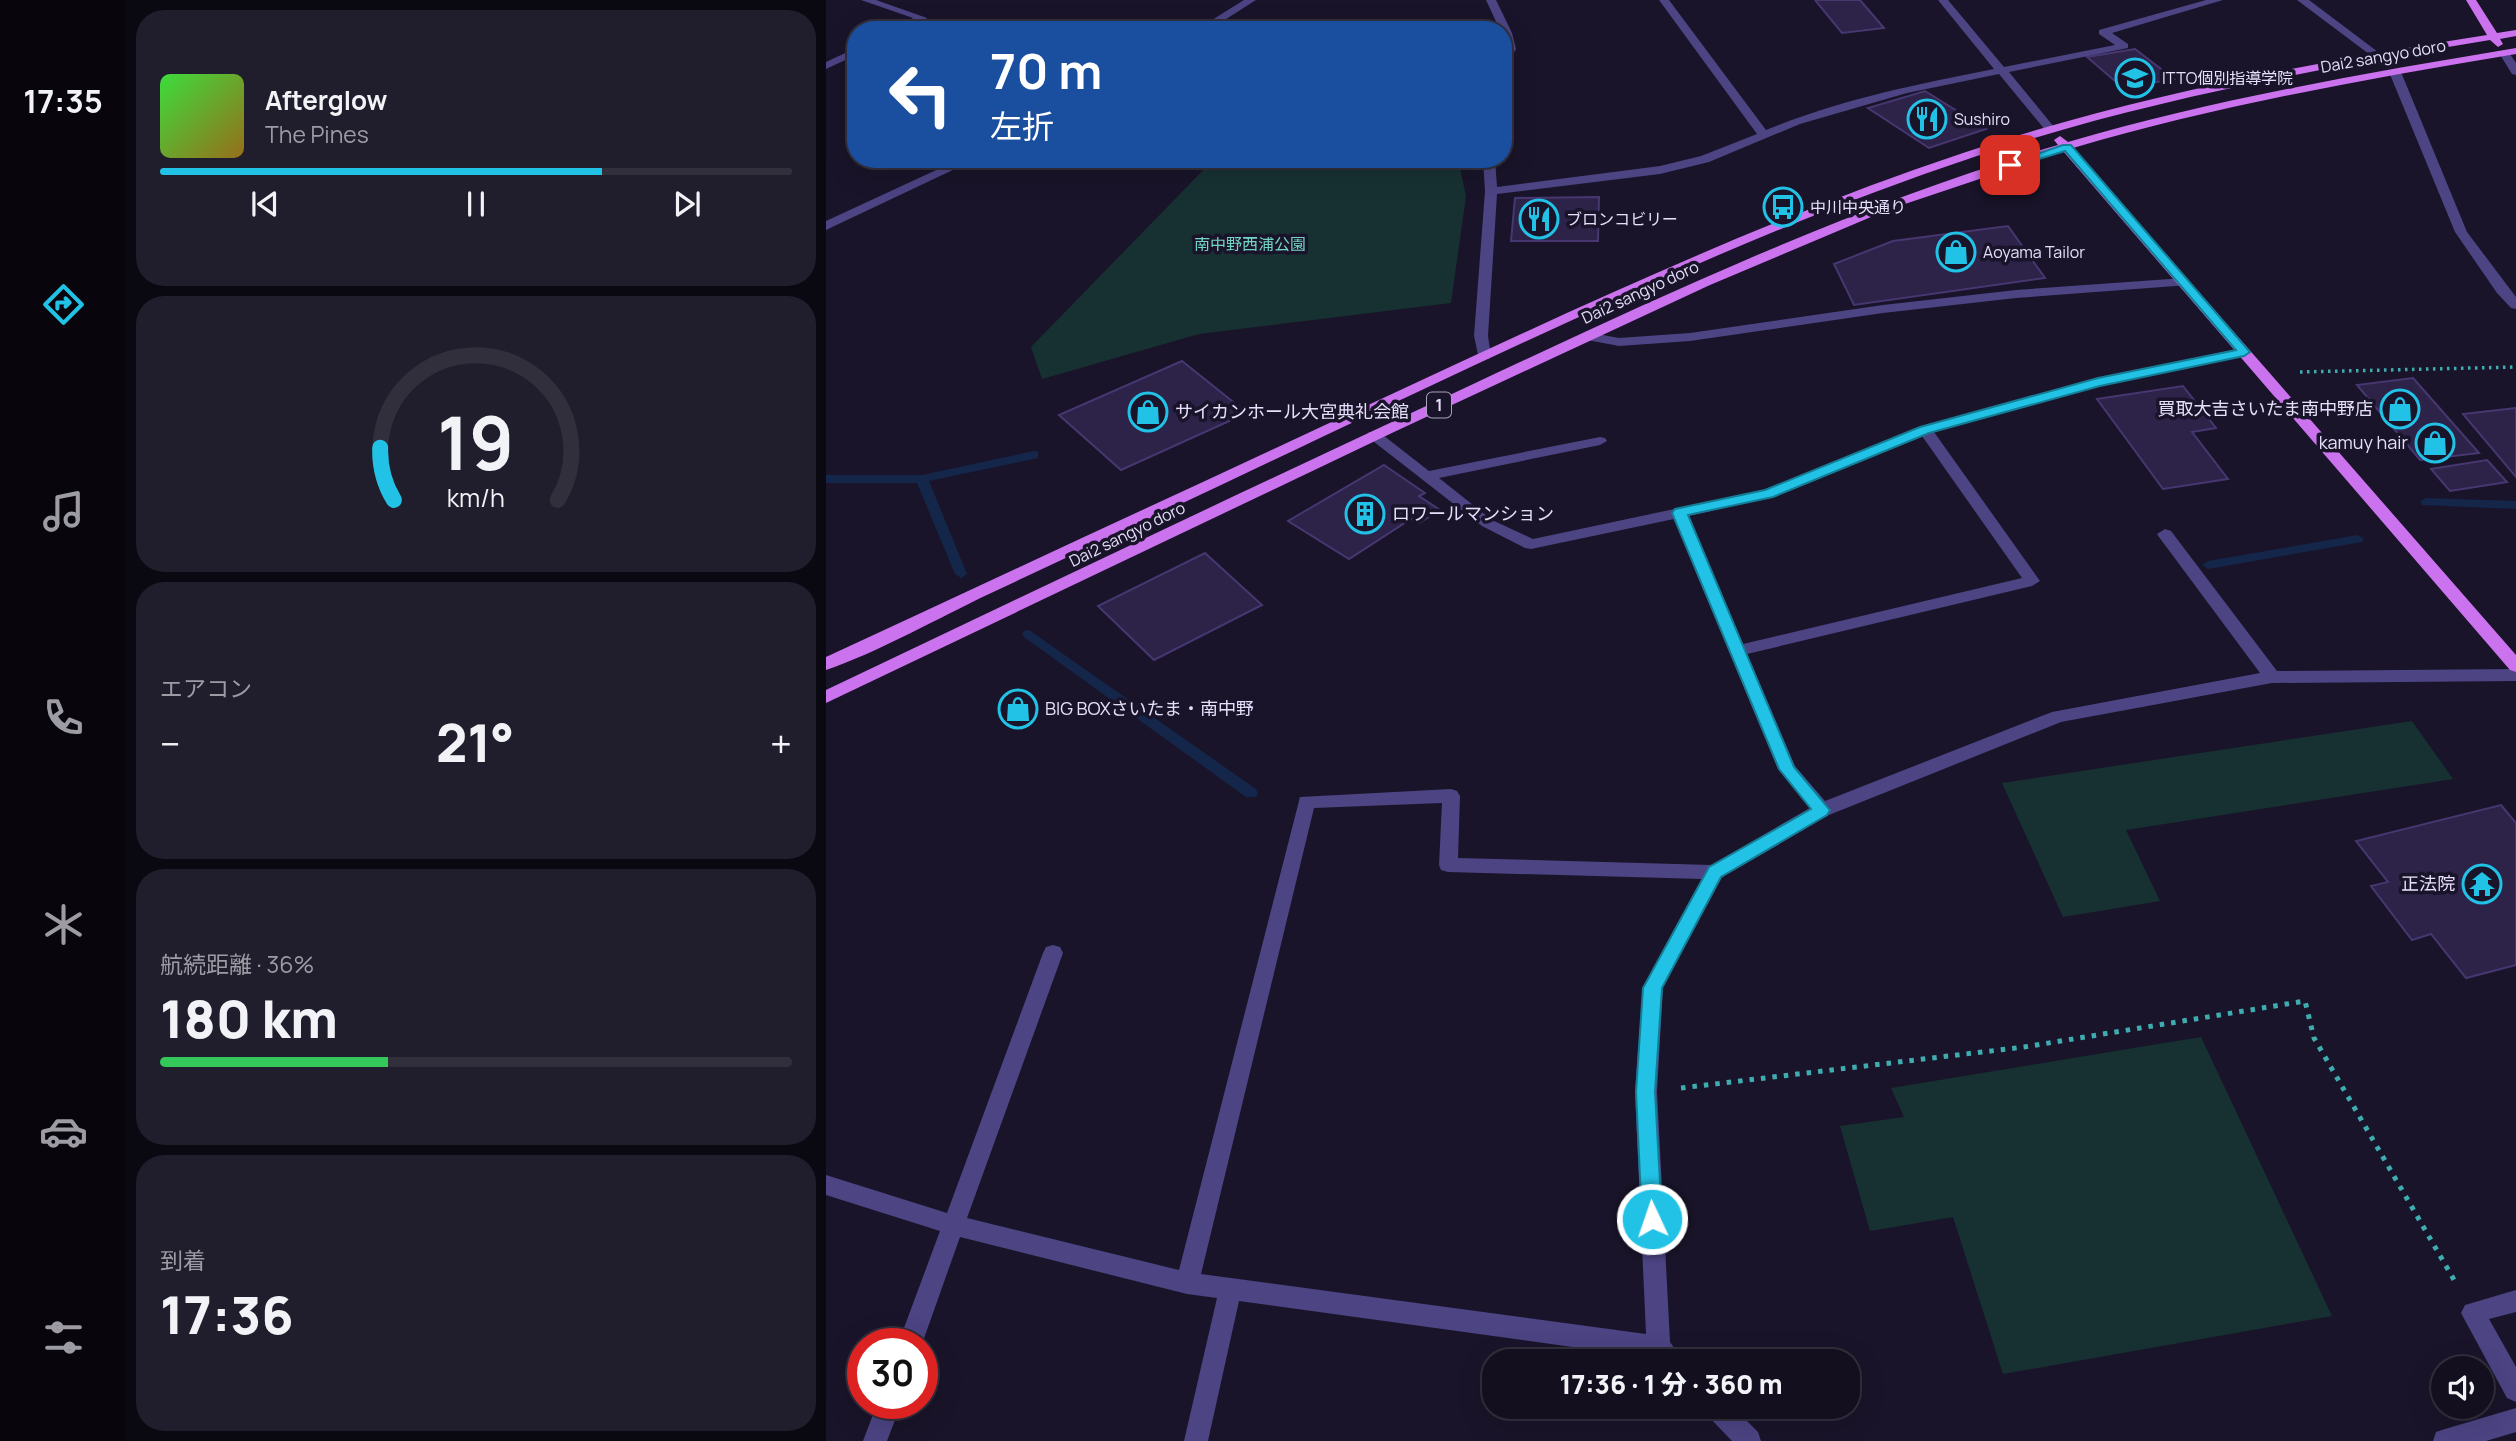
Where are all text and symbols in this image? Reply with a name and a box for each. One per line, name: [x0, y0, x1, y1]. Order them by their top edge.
street label: Dai2 sangyo doro: [2319, 34, 2447, 78]
text: 70 m: [990, 37, 1102, 104]
icon: left: [875, 49, 966, 140]
school or university icon: ITTO個別指導学院: [2114, 57, 2156, 99]
place label: ITTO個別指導学院: [2162, 67, 2293, 89]
text: 17:35: [23, 79, 103, 123]
text: Afterglow: [265, 82, 387, 118]
restaurant icon: Sushiro: [1906, 98, 1948, 140]
text: 左折: [990, 104, 1054, 148]
place label: Sushiro: [1954, 108, 2010, 130]
text: The Pines: [265, 118, 369, 150]
pin: [1980, 135, 2040, 195]
icon: arrive: [1991, 146, 2029, 184]
icon: previous: [246, 185, 284, 223]
icon: pause: [457, 185, 495, 223]
icon: next: [668, 185, 706, 223]
bus stop icon: 中川中央通り: [1762, 186, 1804, 228]
place label: 中川中央通り: [1810, 196, 1906, 218]
restaurant icon: ブロンコビリー: [1518, 198, 1560, 240]
place label: ブロンコビリー: [1566, 208, 1678, 230]
shop icon: Aoyama Tailor: [1935, 231, 1977, 273]
park label: 南中野西浦公園: [1194, 233, 1306, 255]
place label: Aoyama Tailor: [1983, 241, 2085, 263]
street label: Dai2 sangyo doro: [1578, 255, 1702, 329]
icon: directions: [39, 280, 88, 329]
shop icon: 買取大吉さいたま南中野店: [2379, 388, 2421, 430]
shop icon: サイカンホール大宮典礼会館: [1127, 391, 1169, 433]
road number: 1: [1427, 392, 1451, 418]
text: 19: [437, 393, 515, 493]
place label: 買取大吉さいたま南中野店: [2158, 396, 2373, 420]
place label: サイカンホール大宮典礼会館: [1175, 399, 1409, 423]
shop icon: kamuy hair: [2414, 422, 2456, 464]
place label: kamuy hair: [2319, 430, 2408, 454]
text: km/h: [447, 480, 505, 515]
icon: music: [39, 487, 88, 536]
building icon: ロワールマンション: [1344, 493, 1386, 535]
street label: Dai2 sangyo doro: [1065, 496, 1189, 572]
place label: ロワールマンション: [1392, 501, 1554, 525]
text: エアコン: [160, 672, 252, 704]
shop icon: BIG BOXさいたま・南中野: [997, 688, 1039, 730]
icon: phone: [39, 693, 88, 742]
place label: BIG BOXさいたま・南中野: [1045, 696, 1254, 720]
text: 21°: [436, 707, 515, 778]
text: −: [160, 717, 181, 769]
text: +: [770, 717, 792, 769]
temple icon: 正法院: [2461, 863, 2503, 905]
place label: 正法院: [2401, 871, 2455, 895]
icon: climate: [39, 900, 88, 949]
text: 航続距離 · 36%: [160, 948, 314, 980]
text: 180 km: [160, 983, 338, 1054]
icon: car: [39, 1107, 88, 1156]
position arrow: [1615, 1182, 1689, 1256]
text: 到着: [160, 1244, 206, 1276]
text: 17:36: [160, 1279, 294, 1350]
icon: filters: [39, 1313, 88, 1362]
speed limit sign: 30: [847, 1328, 938, 1419]
map controls: [2431, 1356, 2494, 1419]
button: sound: [2431, 1356, 2494, 1419]
text: 17:36 · 1 分 · 360 m: [1559, 1366, 1783, 1402]

